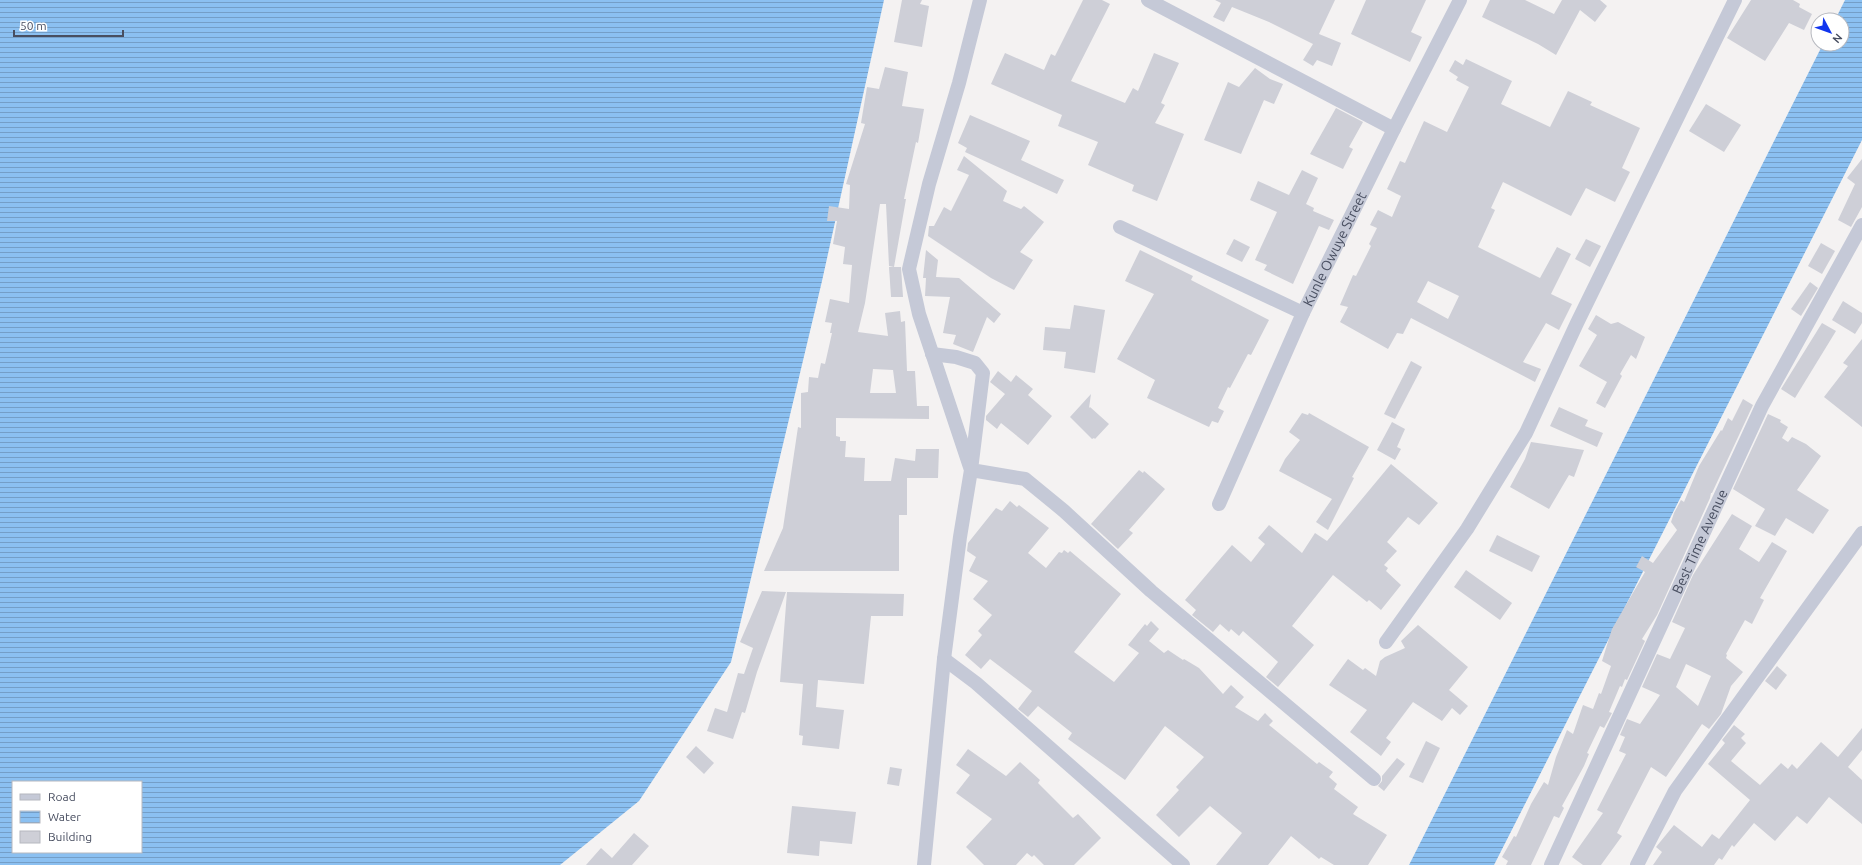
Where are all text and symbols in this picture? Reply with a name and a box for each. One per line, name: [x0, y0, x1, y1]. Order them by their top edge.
scale bar: [14, 12, 123, 38]
north arrow: [1810, 12, 1850, 52]
text: 50 m: [20, 19, 47, 32]
text: N: [1830, 32, 1845, 46]
street label: Kunle Owuye Street: [1300, 189, 1370, 309]
street label: Best Time Avenue: [1669, 487, 1731, 596]
legend: [12, 781, 142, 853]
text: Road: [48, 790, 76, 803]
text: Water: [48, 810, 81, 823]
text: Building: [48, 830, 92, 843]

